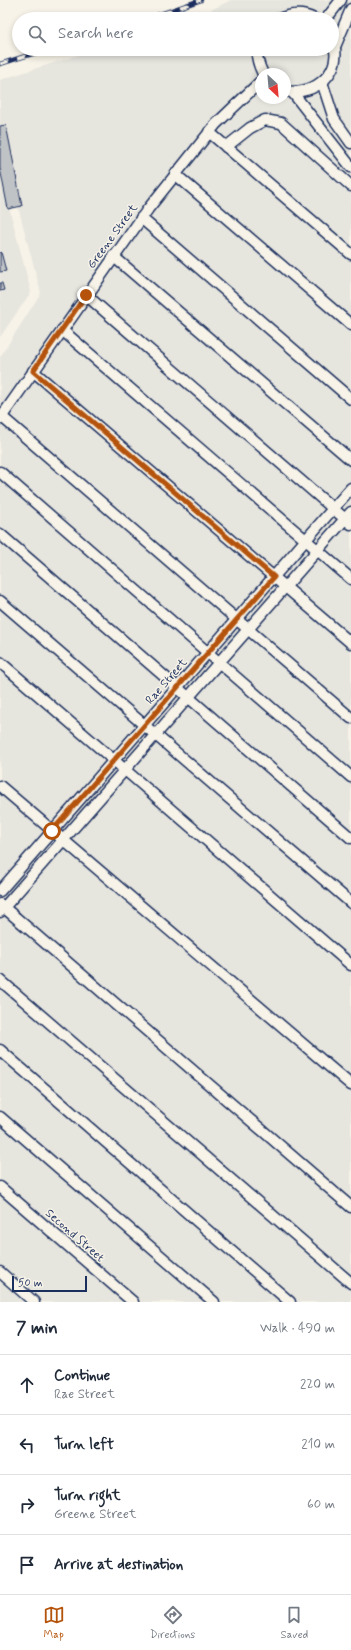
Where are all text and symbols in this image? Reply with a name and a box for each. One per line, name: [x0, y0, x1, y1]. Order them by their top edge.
search box: [12, 12, 339, 56]
icon: search: [26, 23, 48, 45]
text: Search here: [58, 24, 134, 44]
north arrow: [255, 68, 291, 104]
street label: Greene Street: [84, 201, 142, 272]
route end: [77, 286, 95, 304]
street label: Rae Street: [142, 655, 191, 708]
route start: [43, 822, 61, 840]
street label: Second Street: [41, 1206, 108, 1266]
scale bar: [12, 1274, 87, 1293]
text: 50 m: [18, 1276, 43, 1290]
text: 7 min: [16, 1317, 58, 1339]
text: Walk · 490 m: [260, 1320, 335, 1337]
text: Continue: [54, 1366, 110, 1386]
icon: ahead: [16, 1374, 38, 1396]
text: 220 m: [300, 1376, 335, 1393]
text: Rae Street: [54, 1386, 115, 1403]
icon: left: [16, 1434, 38, 1456]
text: Turn left: [54, 1435, 114, 1455]
text: 210 m: [301, 1436, 335, 1453]
text: Turn right: [54, 1486, 121, 1506]
icon: right: [16, 1494, 38, 1516]
text: 60 m: [307, 1496, 335, 1513]
text: Greene Street: [54, 1506, 136, 1523]
icon: arrive: [16, 1554, 38, 1576]
text: Arrive at destination: [54, 1555, 183, 1575]
tab: Map: [43, 1604, 65, 1642]
tab: Directions: [150, 1604, 195, 1642]
tab: Saved: [281, 1604, 308, 1642]

